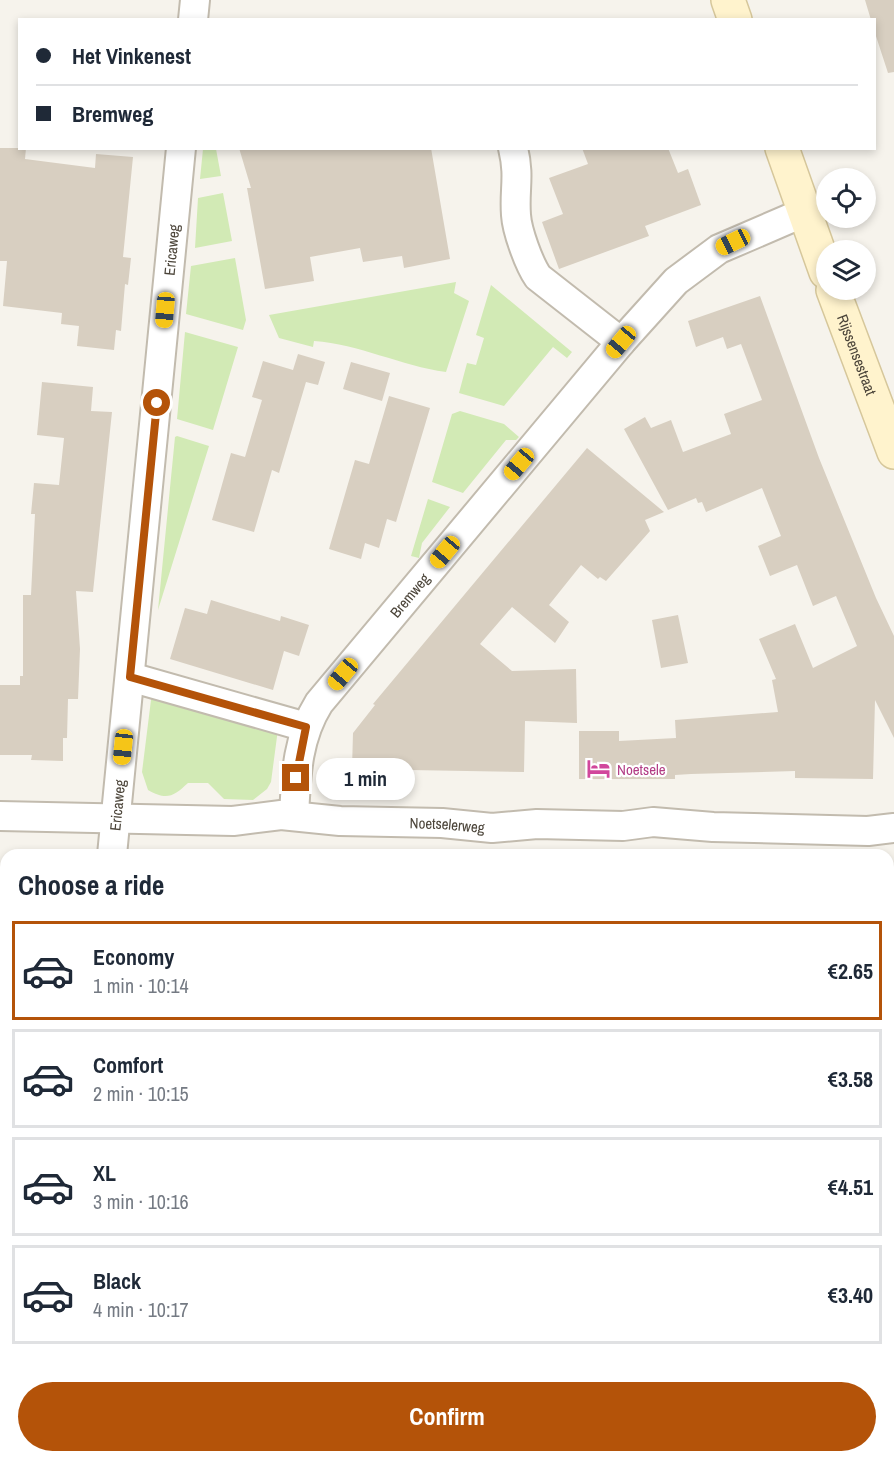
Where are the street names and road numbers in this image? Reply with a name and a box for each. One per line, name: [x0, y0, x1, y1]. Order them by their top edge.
street label: Ericaweg: [158, 223, 184, 276]
street label: Rijssensestraat: [833, 311, 882, 399]
street label: Bremweg: [385, 568, 434, 622]
street label: Ericaweg: [104, 779, 130, 832]
street label: Noetselerweg: [409, 812, 486, 838]

